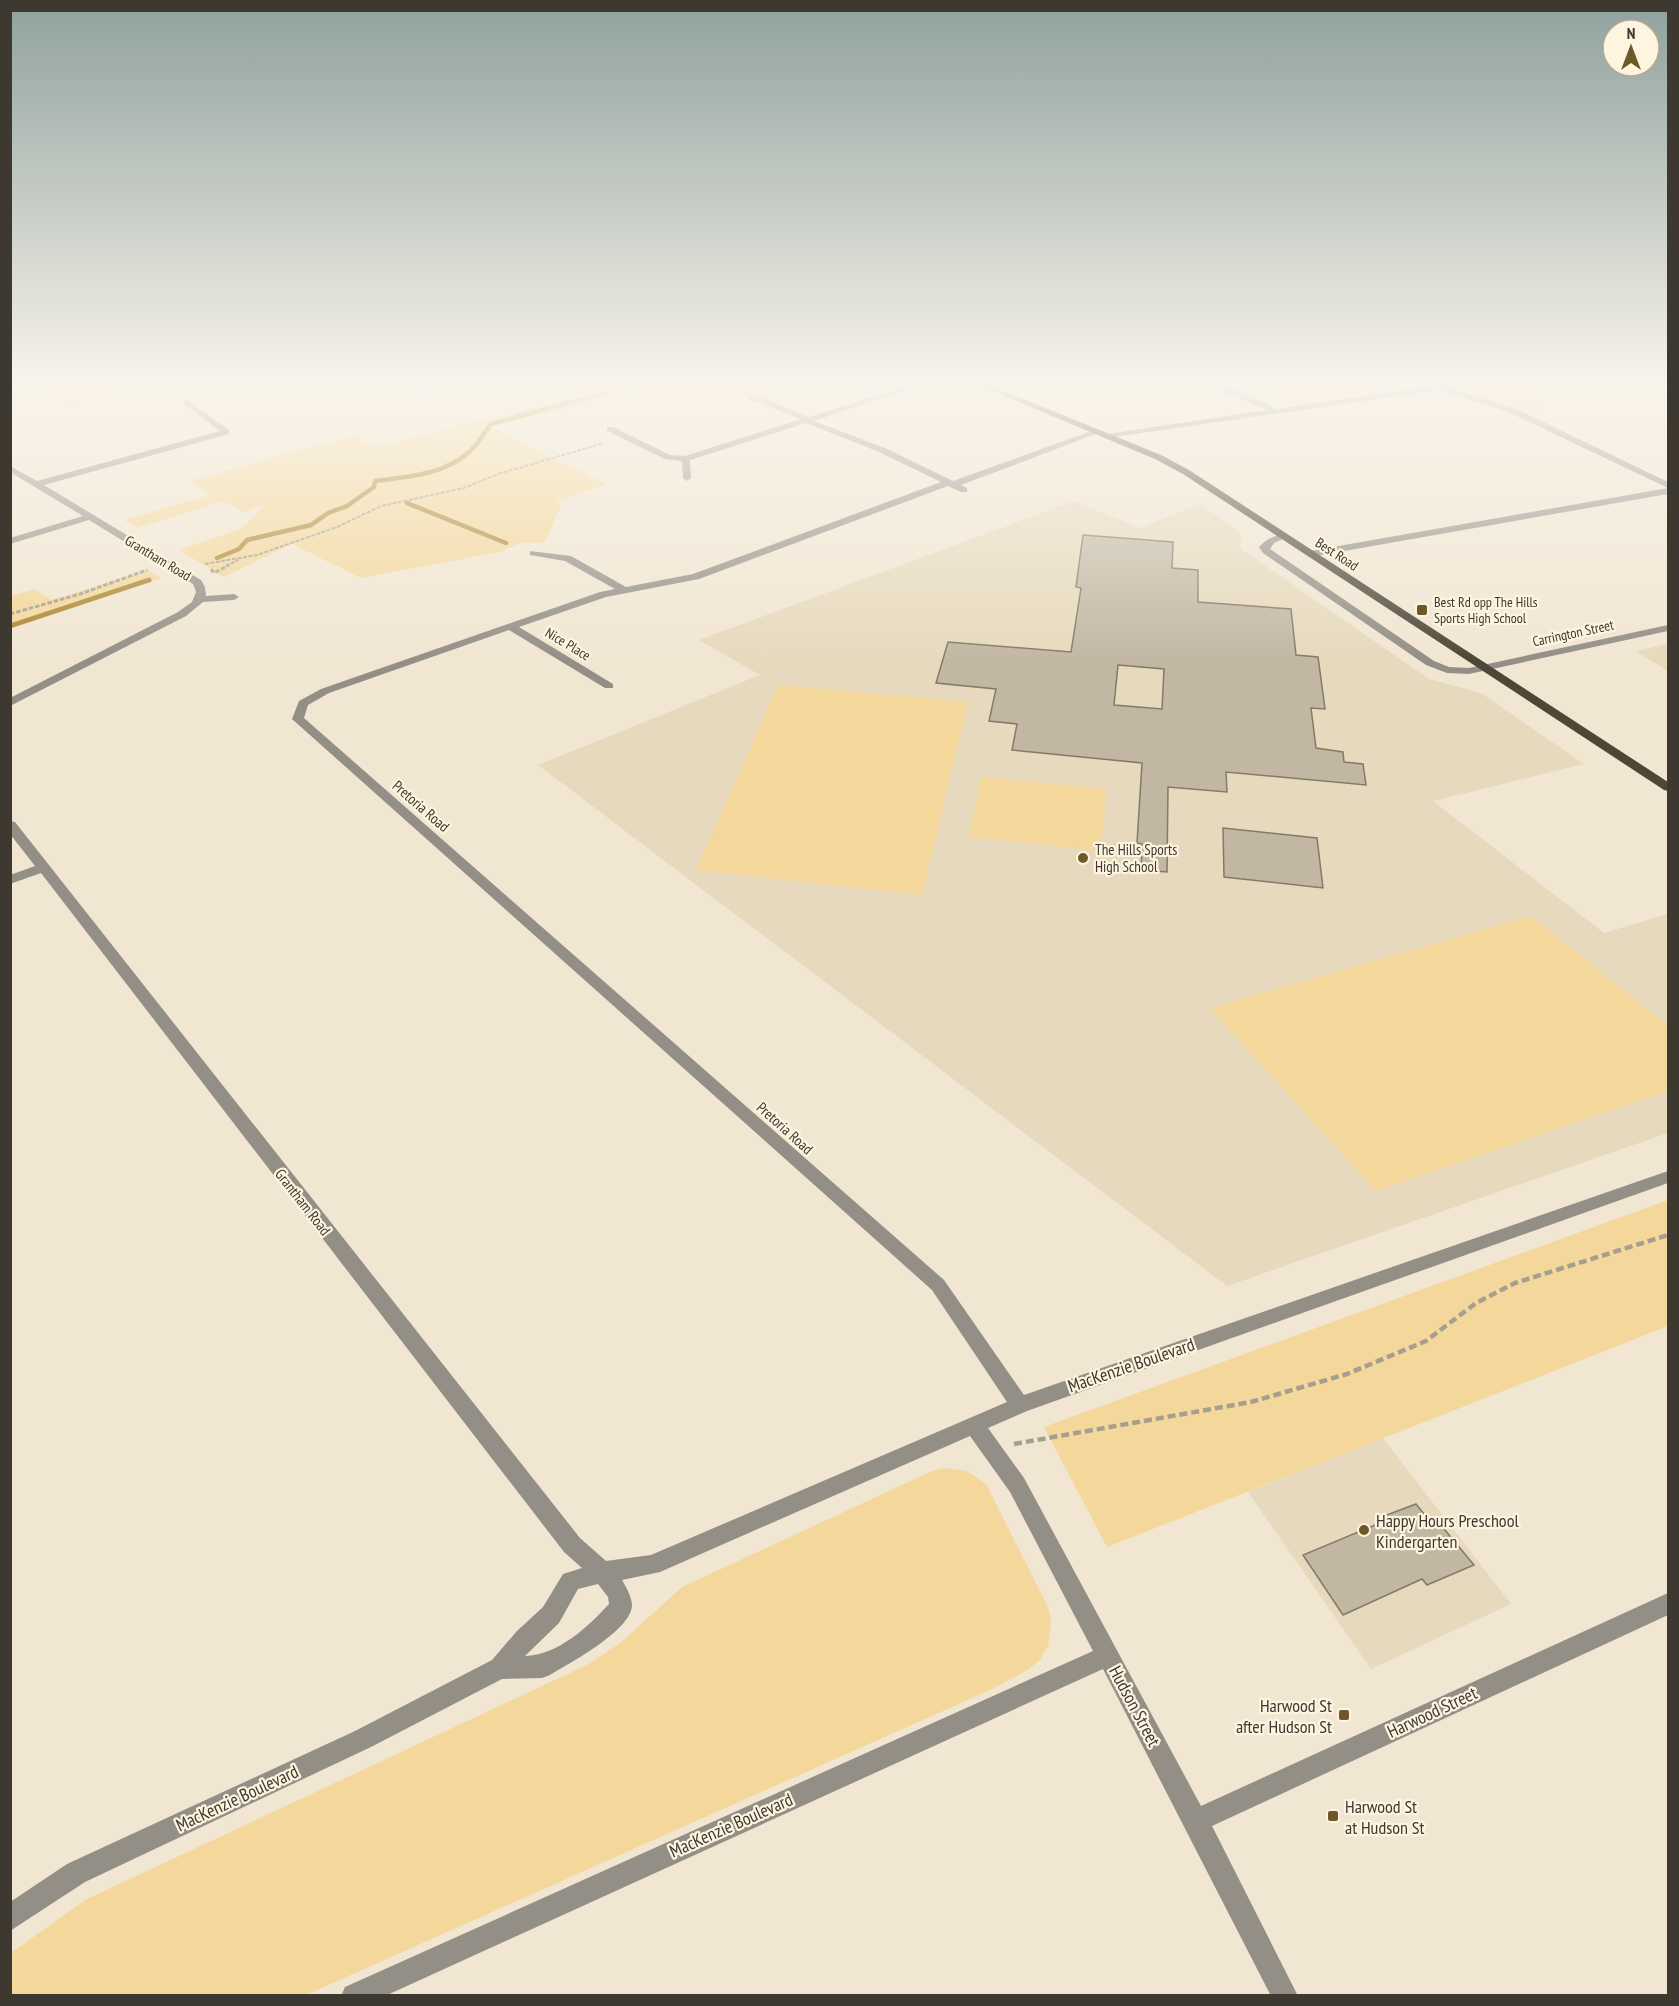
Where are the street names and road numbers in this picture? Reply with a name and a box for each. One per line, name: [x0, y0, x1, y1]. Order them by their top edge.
street label: Grantham Road: [122, 531, 194, 585]
street label: Best Road: [1312, 533, 1362, 575]
street label: Carrington Street: [1531, 616, 1615, 650]
street label: Nice Place: [542, 623, 594, 665]
street label: Pretoria Road: [389, 776, 453, 836]
street label: Pretoria Road: [753, 1098, 817, 1158]
street label: Grantham Road: [271, 1165, 335, 1239]
street label: MacKenzie Boulevard: [1065, 1333, 1197, 1397]
street label: Hudson Street: [1104, 1662, 1166, 1750]
street label: Harwood Street: [1383, 1681, 1481, 1743]
street label: MacKenzie Boulevard: [172, 1760, 302, 1836]
street label: MacKenzie Boulevard: [666, 1788, 796, 1862]

